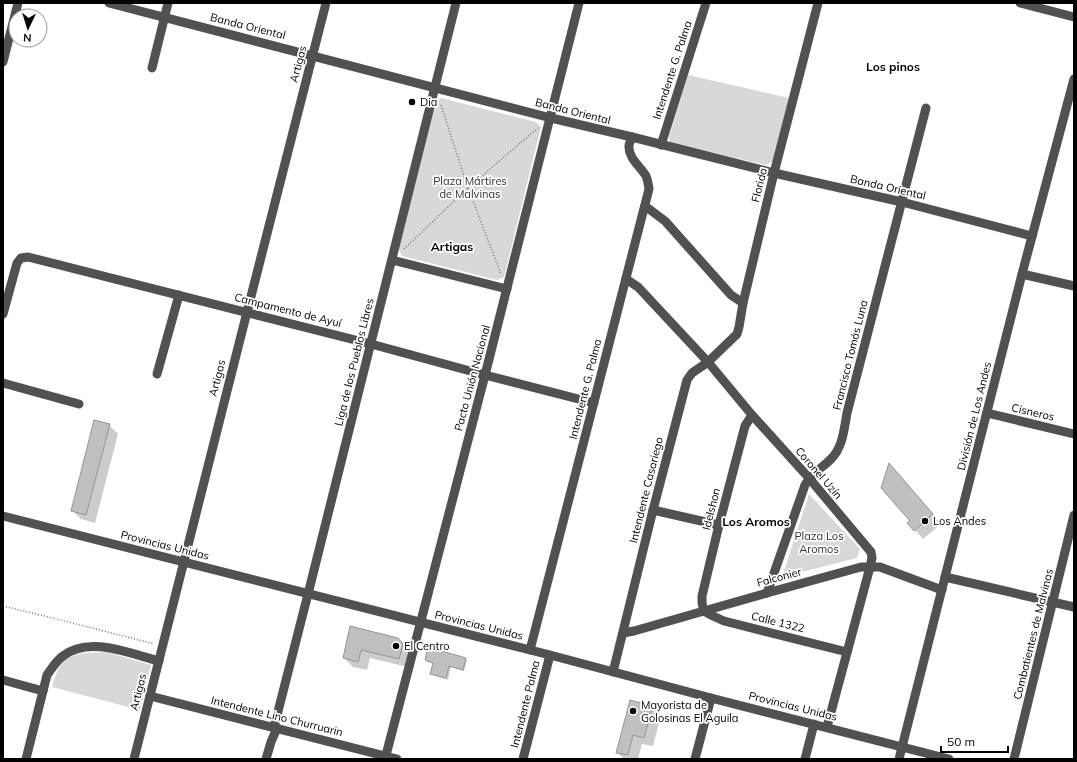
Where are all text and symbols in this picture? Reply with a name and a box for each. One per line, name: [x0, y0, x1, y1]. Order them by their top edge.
north arrow: [8, 8, 48, 48]
street label: Banda Oriental: [209, 10, 287, 42]
street label: Intendente G. Palma: [649, 19, 695, 121]
text: N: [23, 31, 32, 45]
street label: Artigas: [286, 44, 310, 84]
district label: Los pinos: [866, 59, 920, 74]
place label: Dia: [420, 95, 437, 109]
street label: Banda Oriental: [534, 95, 612, 127]
marker: Dia: [407, 97, 417, 107]
street label: Florida: [748, 166, 770, 204]
street label: Banda Oriental: [849, 171, 927, 203]
park label: Plaza Mártires de Malvinas: [433, 174, 507, 201]
district label: Artigas: [431, 239, 473, 254]
street label: Campamento de Ayuí: [233, 290, 344, 330]
street label: Liga de los Pueblos Libres: [331, 297, 377, 427]
street label: Francisco Tomás Luna: [830, 298, 870, 412]
street label: Pacto Unión Nacional: [451, 323, 493, 433]
street label: Intendente G. Palma: [566, 337, 604, 441]
street label: Artigas: [206, 358, 228, 398]
street label: División de Los Andes: [954, 360, 994, 472]
street label: Cisneros: [1010, 400, 1056, 424]
street label: Intendente Casariego: [626, 436, 666, 544]
street label: Coronel Uzín: [793, 444, 845, 502]
street label: Idelshon: [699, 487, 723, 531]
district label: Los Aromos: [722, 514, 790, 529]
place label: Los Andes: [933, 514, 986, 528]
marker: Los Andes: [920, 516, 930, 526]
street label: Provincias Unidas: [119, 527, 211, 563]
park label: Plaza Los Aromos: [794, 529, 844, 556]
street label: Falconier: [755, 564, 803, 590]
street label: Combatientes de Malvinas: [1010, 567, 1056, 701]
street label: Provincias Unidas: [433, 607, 525, 643]
street label: Calle 1322: [750, 609, 806, 635]
place label: El Centro: [404, 639, 450, 653]
marker: El Centro: [391, 641, 401, 651]
street label: Intendente Palma: [507, 659, 543, 749]
street label: Artigas: [127, 672, 149, 712]
street label: Provincias Unidas: [747, 688, 839, 724]
street label: Intendente Lino Churruarin: [209, 693, 345, 739]
place label: Mayorista de Golosinas El Aguila: [641, 698, 738, 725]
marker: Mayorista de Golosinas El Aguila: [628, 706, 638, 716]
scale bar: [941, 728, 1008, 754]
text: 50 m: [947, 734, 975, 749]

